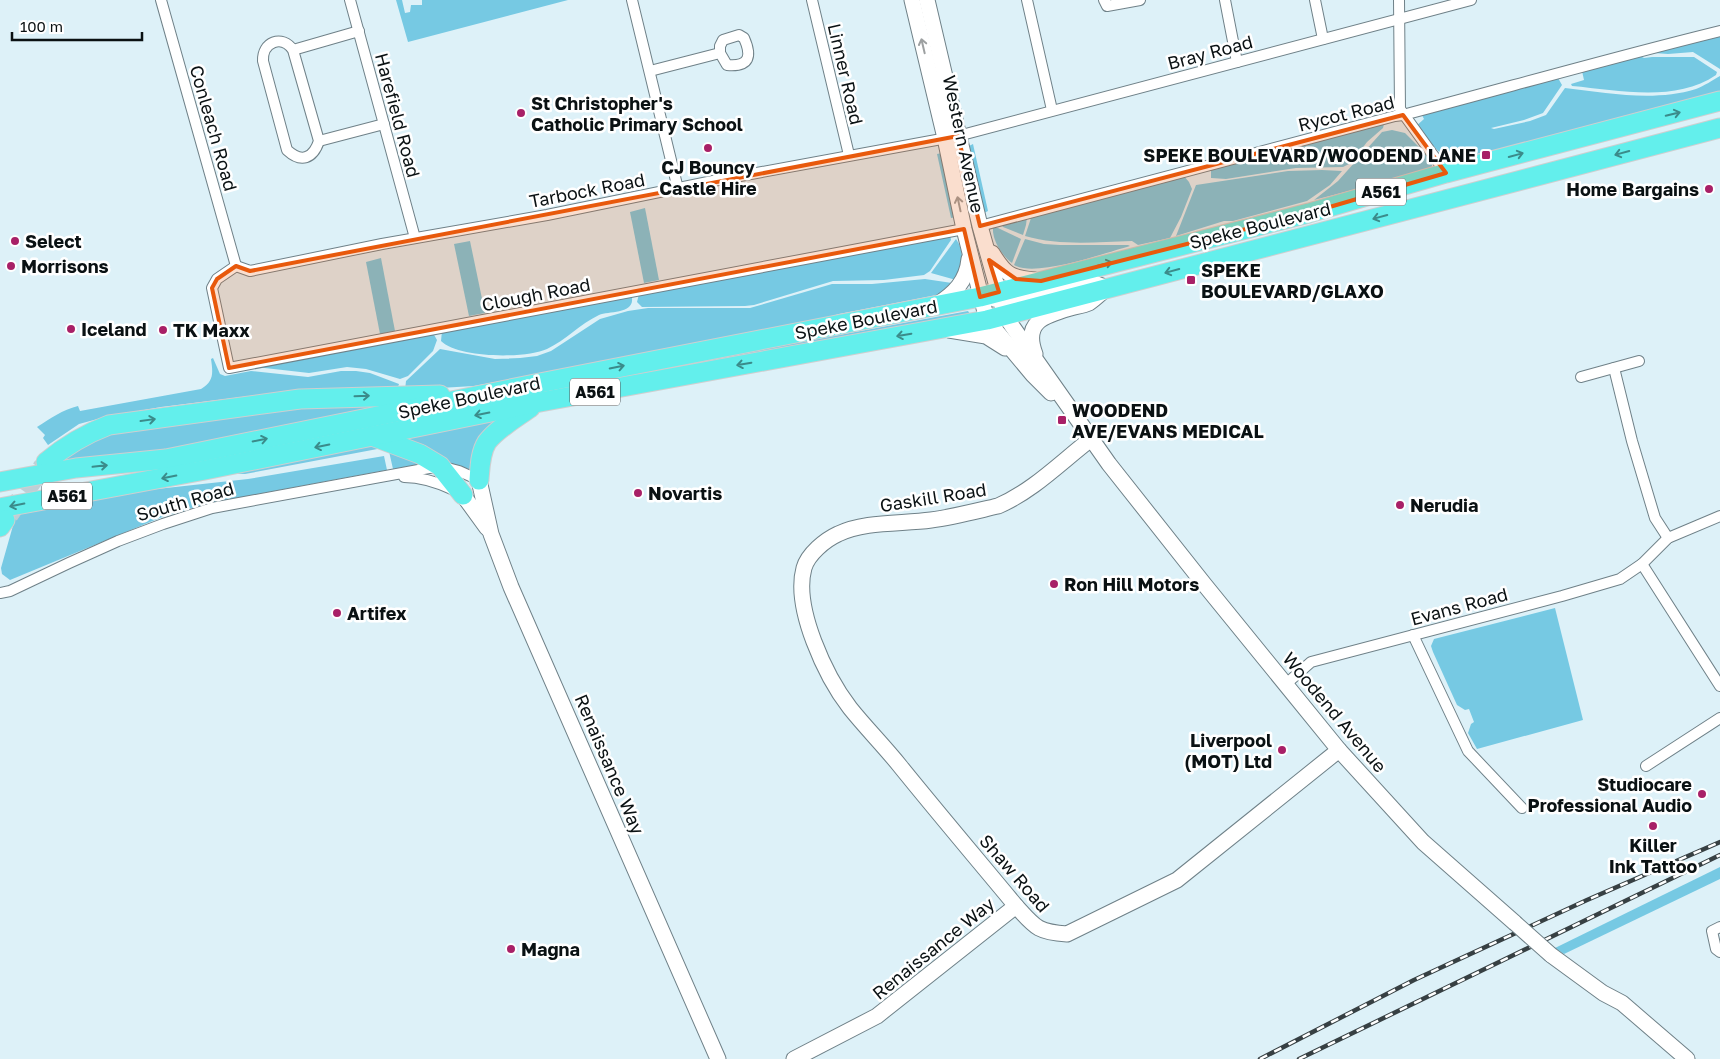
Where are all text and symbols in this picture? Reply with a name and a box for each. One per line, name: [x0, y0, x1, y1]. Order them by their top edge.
scale bar: [12, 10, 142, 42]
text: 100 m: [20, 17, 63, 35]
street label: Linner Road: [824, 21, 868, 127]
street label: Bray Road: [1165, 30, 1255, 74]
one-way arrow: [918, 38, 927, 54]
street label: Harefield Road: [371, 50, 425, 180]
street label: Conleach Road: [186, 63, 242, 193]
street label: Western Avenue: [939, 73, 989, 215]
street label: Rycot Road: [1296, 90, 1396, 136]
place label: St Christopher's Catholic Primary School: [531, 92, 743, 135]
marker: St Christopher's Catholic Primary School: [515, 107, 527, 119]
one-way arrow: [1665, 108, 1681, 118]
marker: CJ Bouncy Castle Hire: [702, 142, 714, 154]
place label: SPEKE BOULEVARD/WOODEND LANE: [1143, 144, 1476, 166]
marker: SPEKE BOULEVARD/WOODEND LANE: [1480, 149, 1492, 161]
one-way arrow: [1615, 149, 1631, 159]
one-way arrow: [1508, 150, 1524, 159]
place label: CJ Bouncy Castle Hire: [659, 156, 757, 199]
street label: Tarbock Road: [527, 168, 647, 212]
road number: A561: [1356, 178, 1406, 206]
place label: Home Bargains: [1566, 178, 1699, 200]
marker: Home Bargains: [1703, 183, 1715, 195]
one-way arrow: [954, 197, 963, 213]
street label: Speke Boulevard: [1187, 197, 1333, 253]
one-way arrow: [1373, 212, 1389, 222]
place label: Select: [25, 230, 82, 252]
marker: Select: [9, 235, 21, 247]
place label: Morrisons: [21, 255, 109, 277]
one-way arrow: [1097, 259, 1113, 268]
place label: SPEKE BOULEVARD/GLAXO: [1201, 259, 1384, 302]
marker: Morrisons: [5, 260, 17, 272]
one-way arrow: [1165, 267, 1181, 276]
street label: Clough Road: [480, 273, 592, 315]
marker: SPEKE BOULEVARD/GLAXO: [1185, 274, 1197, 286]
street label: Speke Boulevard: [793, 294, 939, 344]
place label: Iceland: [81, 318, 147, 340]
place label: TK Maxx: [173, 319, 250, 341]
marker: Iceland: [65, 323, 77, 335]
marker: TK Maxx: [157, 324, 169, 336]
one-way arrow: [897, 331, 913, 340]
one-way arrow: [737, 360, 753, 370]
one-way arrow: [609, 362, 625, 372]
street label: Speke Boulevard: [396, 371, 542, 423]
road number: A561: [570, 378, 620, 406]
one-way arrow: [354, 392, 370, 401]
place label: WOODEND AVE/EVANS MEDICAL: [1072, 399, 1264, 442]
one-way arrow: [474, 410, 490, 419]
marker: WOODEND AVE/EVANS MEDICAL: [1056, 414, 1068, 426]
one-way arrow: [140, 415, 156, 425]
one-way arrow: [252, 434, 268, 444]
one-way arrow: [315, 442, 331, 451]
one-way arrow: [92, 461, 108, 471]
one-way arrow: [162, 472, 178, 482]
street label: South Road: [134, 477, 236, 525]
street label: Gaskill Road: [878, 478, 988, 516]
road number: A561: [42, 482, 92, 510]
place label: Novartis: [648, 482, 722, 504]
marker: Novartis: [632, 487, 644, 499]
place label: Nerudia: [1410, 494, 1478, 516]
marker: Nerudia: [1394, 499, 1406, 511]
one-way arrow: [10, 501, 26, 510]
place label: Ron Hill Motors: [1064, 573, 1199, 595]
marker: Ron Hill Motors: [1048, 578, 1060, 590]
street label: Evans Road: [1408, 582, 1510, 630]
place label: Artifex: [347, 602, 407, 624]
marker: Artifex: [331, 607, 343, 619]
street label: Woodend Avenue: [1278, 648, 1392, 776]
street label: Renaissance Way: [571, 691, 649, 837]
place label: Liverpool (MOT) Ltd: [1184, 729, 1272, 772]
marker: Liverpool (MOT) Ltd: [1276, 744, 1288, 756]
place label: Studiocare Professional Audio: [1528, 773, 1692, 816]
marker: Studiocare Professional Audio: [1696, 788, 1708, 800]
marker: Killer Ink Tattoo: [1647, 820, 1659, 832]
street label: Shaw Road: [975, 830, 1055, 916]
place label: Killer Ink Tattoo: [1609, 834, 1697, 877]
street label: Renaissance Way: [868, 892, 998, 1004]
place label: Magna: [521, 938, 580, 960]
marker: Magna: [505, 943, 517, 955]

